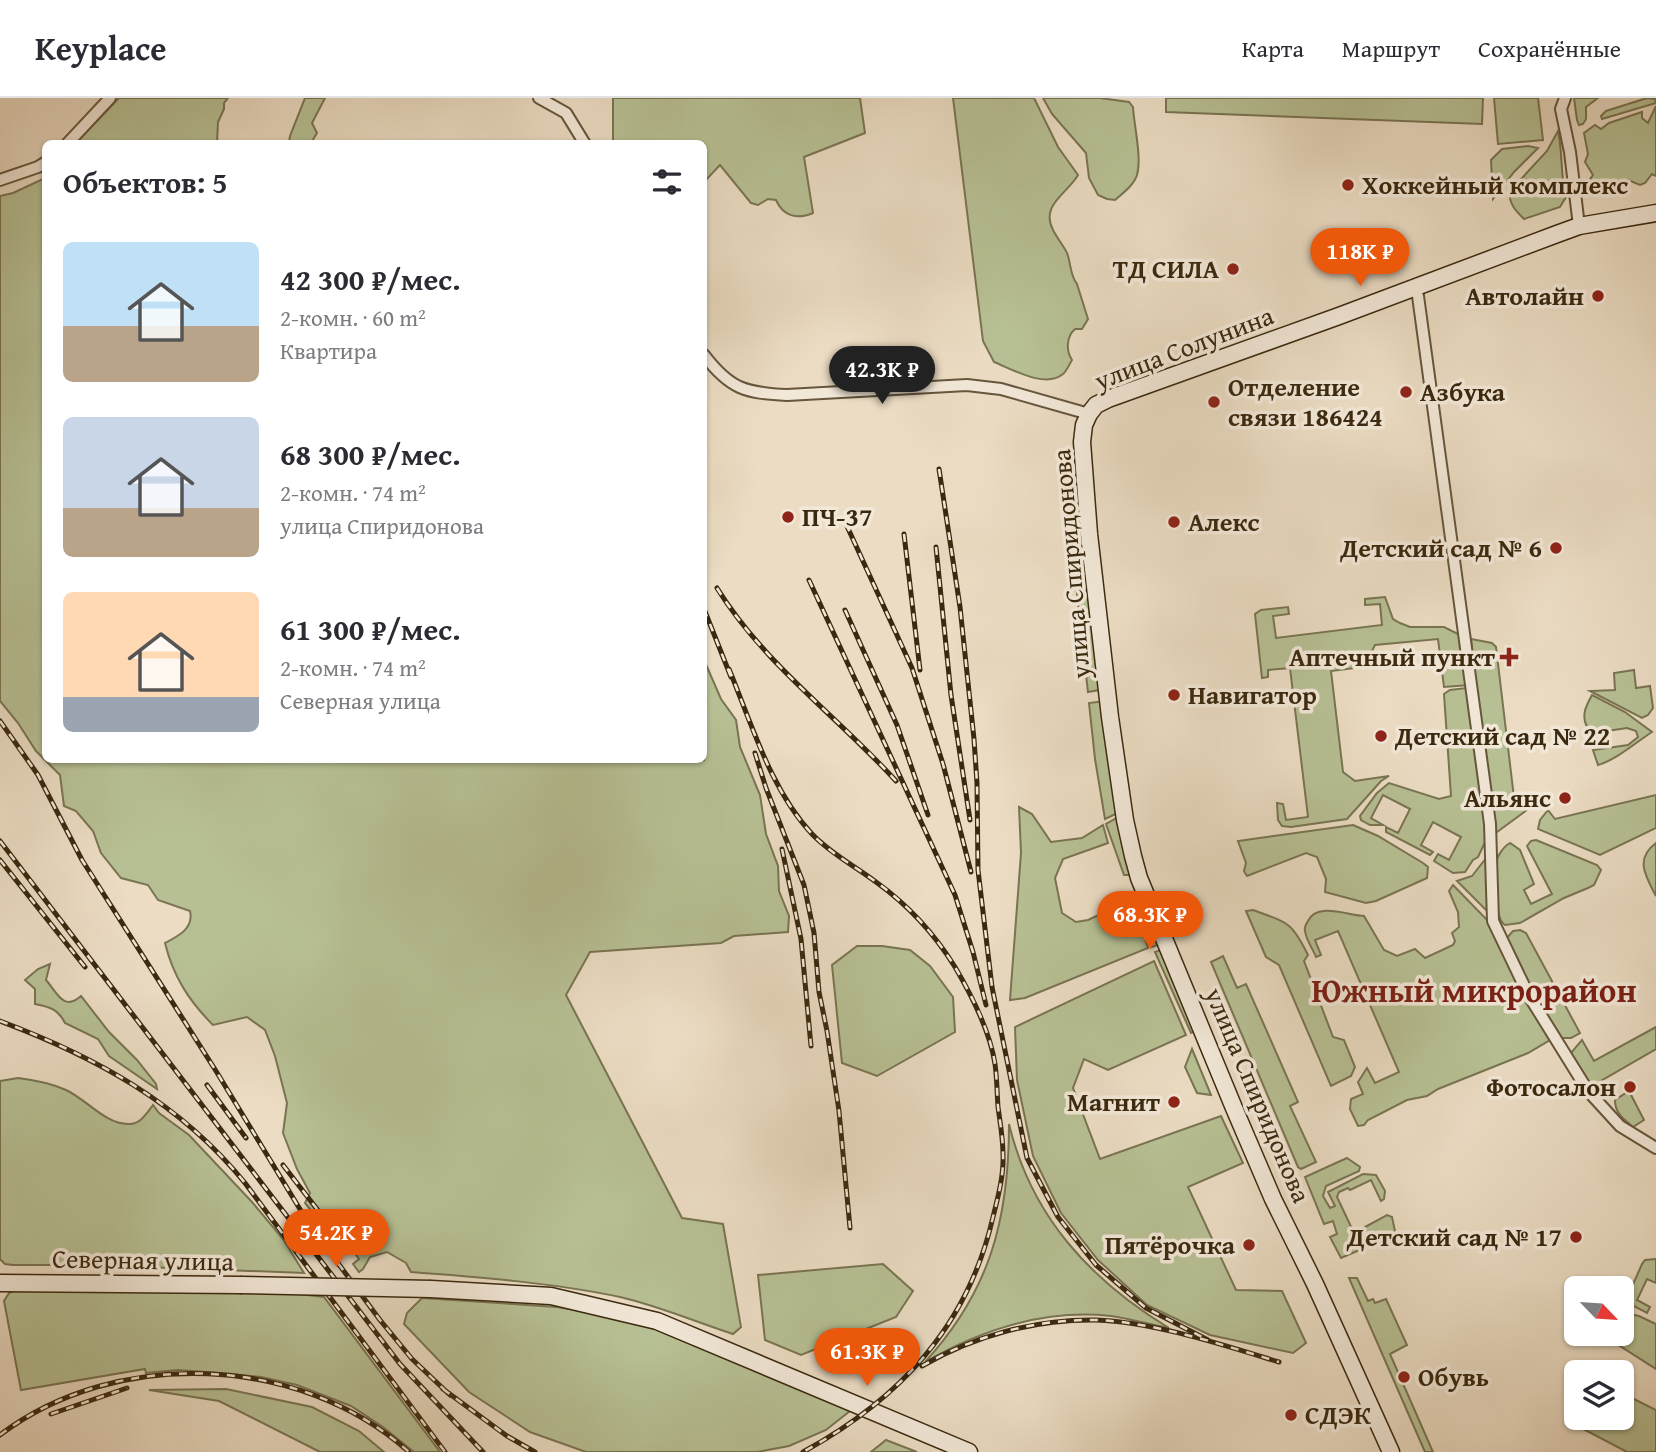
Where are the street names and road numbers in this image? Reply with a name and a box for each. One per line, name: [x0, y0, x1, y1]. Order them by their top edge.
street label: улица Солунина: [1088, 295, 1280, 400]
street label: улица Спиридонова: [1041, 447, 1100, 682]
street label: улица Спиридонова: [1195, 980, 1322, 1209]
street label: Северная улица: [52, 1238, 235, 1281]

